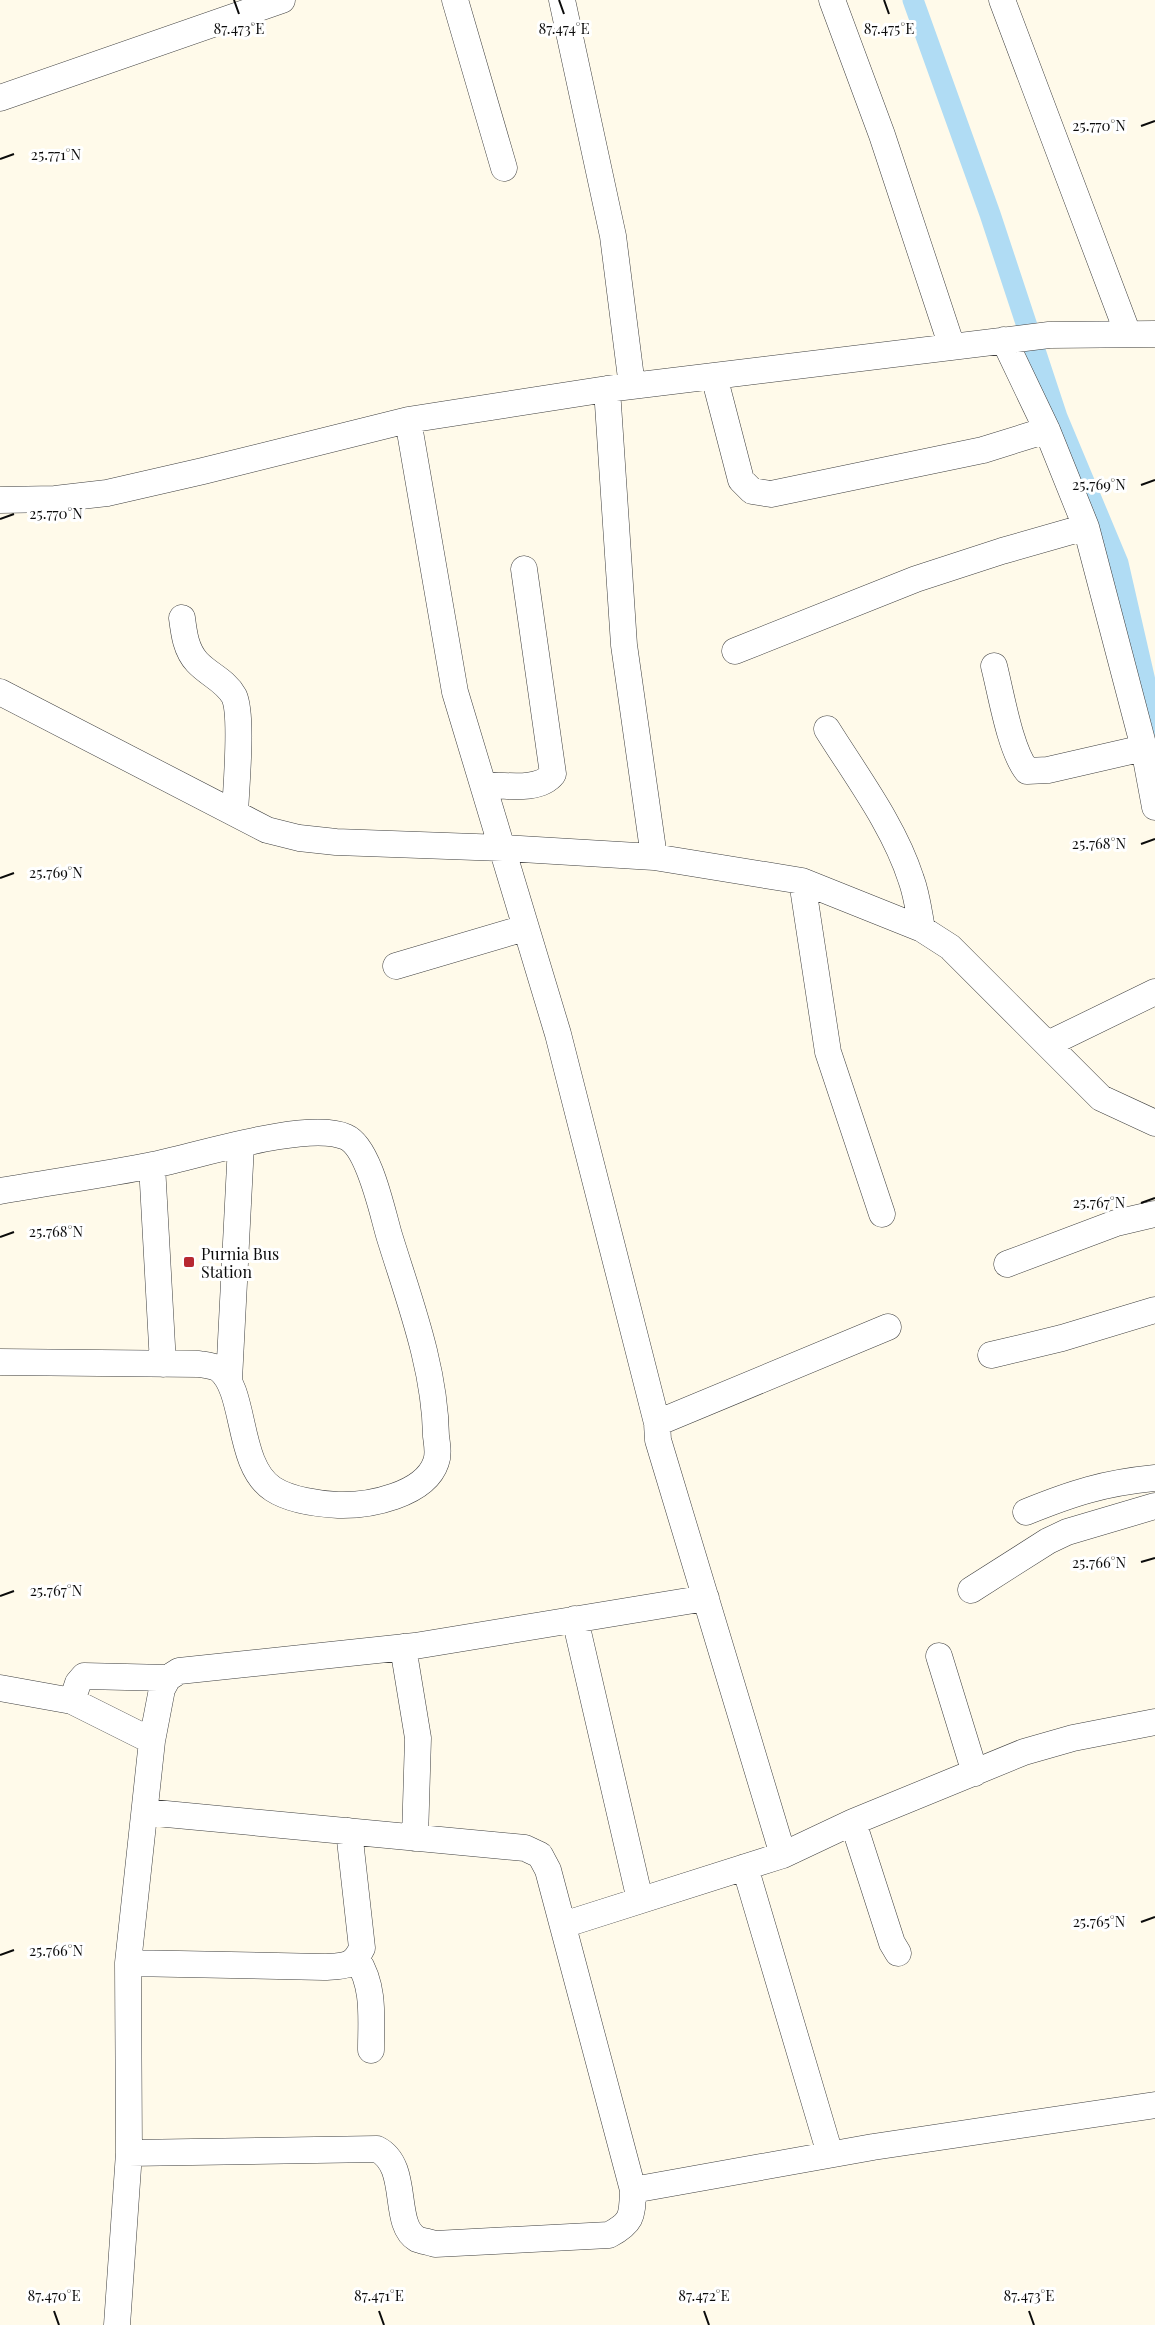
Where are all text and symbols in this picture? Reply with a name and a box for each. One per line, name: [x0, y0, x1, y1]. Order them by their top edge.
text: 87.473°E: [214, 18, 264, 38]
text: 87.474°E: [538, 18, 590, 38]
text: 87.475°E: [864, 18, 914, 38]
text: 25.770°N: [1072, 115, 1126, 135]
text: 25.771°N: [31, 144, 82, 164]
text: 25.769°N: [1072, 474, 1126, 494]
text: 25.770°N: [29, 503, 83, 523]
text: 25.768°N: [1072, 833, 1127, 853]
text: 25.769°N: [29, 862, 83, 882]
text: 25.767°N: [1073, 1192, 1126, 1212]
text: 25.768°N: [29, 1221, 84, 1241]
place label: Purnia Bus Station: [201, 1243, 279, 1282]
marker: Purnia Bus Station: [182, 1255, 196, 1269]
text: 25.766°N: [1072, 1552, 1127, 1572]
text: 25.767°N: [30, 1580, 83, 1600]
text: 25.765°N: [1073, 1911, 1126, 1931]
text: 25.766°N: [29, 1940, 84, 1960]
text: 87.470°E: [27, 2285, 81, 2305]
text: 87.471°E: [354, 2285, 404, 2305]
text: 87.472°E: [678, 2285, 730, 2305]
text: 87.473°E: [1004, 2285, 1054, 2305]

